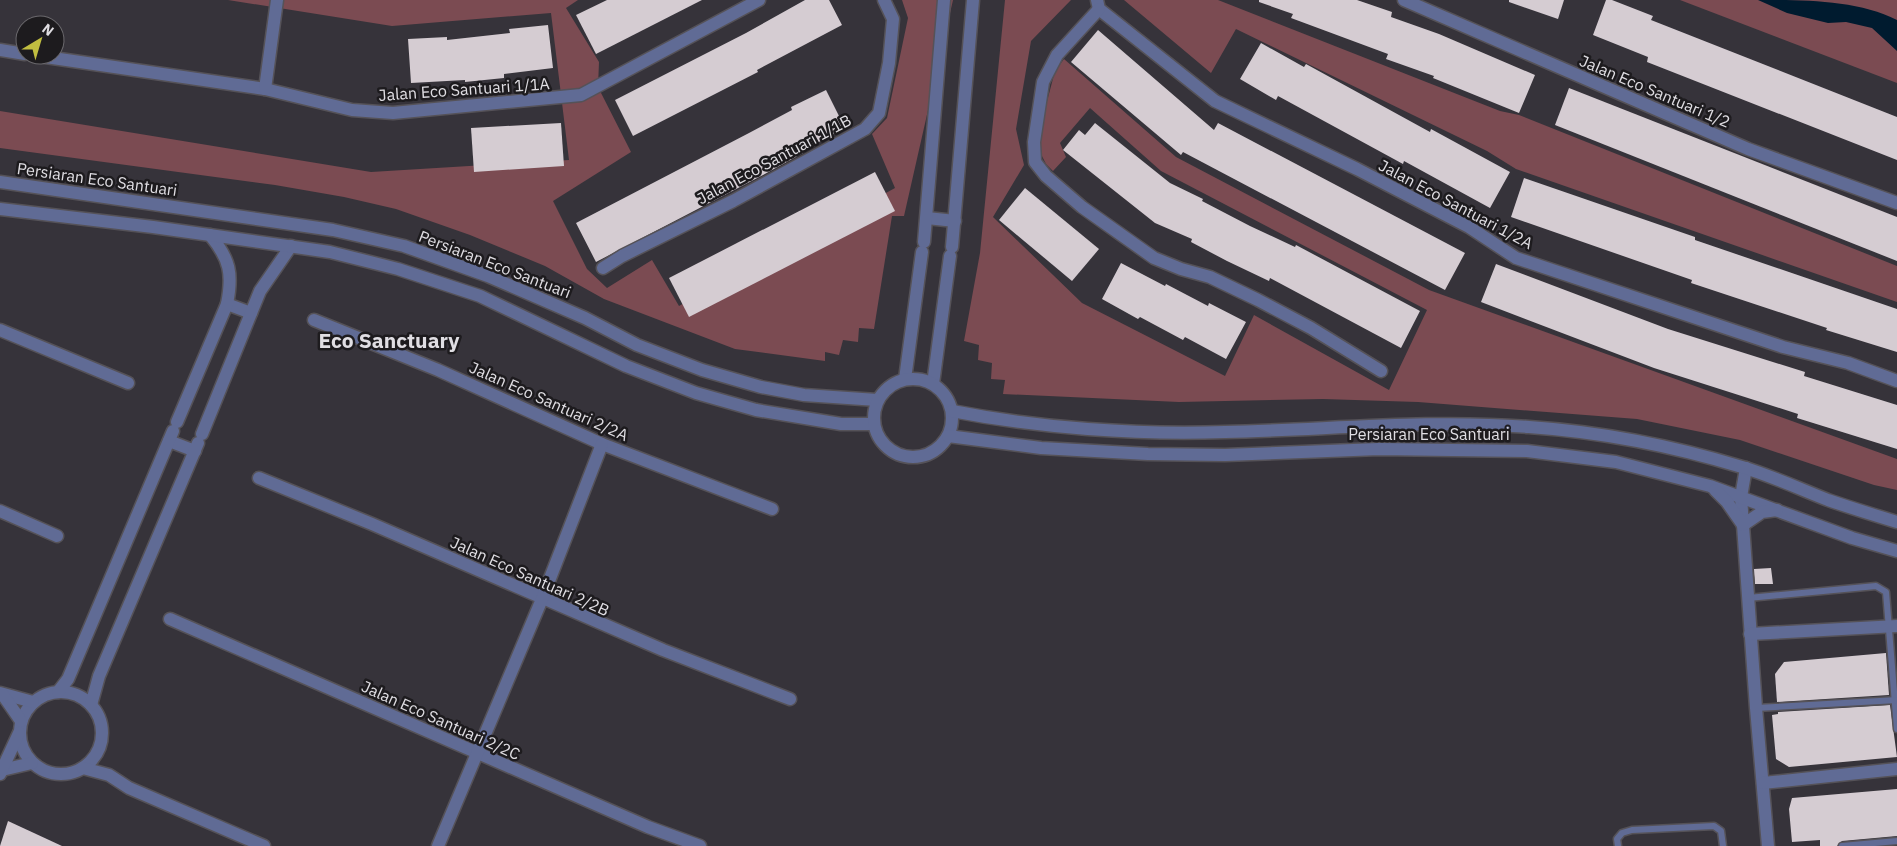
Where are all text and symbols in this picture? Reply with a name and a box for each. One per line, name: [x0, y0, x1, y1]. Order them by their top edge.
north arrow: [15, 15, 65, 65]
text: N: [38, 20, 58, 40]
street label: Jalan Eco Santuari 1/2: [1577, 50, 1733, 132]
street label: Jalan Eco Santuari 1/1A: [378, 73, 550, 105]
street label: Jalan Eco Santuari 1/1B: [693, 110, 855, 208]
street label: Jalan Eco Santuari 1/2A: [1375, 155, 1537, 253]
street label: Persiaran Eco Santuari: [16, 158, 178, 200]
street label: Persiaran Eco Santuari: [416, 226, 574, 302]
district label: Eco Sanctuary: [319, 326, 460, 354]
street label: Jalan Eco Santuari 2/2A: [466, 357, 632, 445]
street label: Persiaran Eco Santuari: [1348, 424, 1510, 444]
street label: Jalan Eco Santuari 2/2B: [447, 532, 613, 620]
street label: Jalan Eco Santuari 2/2C: [359, 676, 523, 764]

